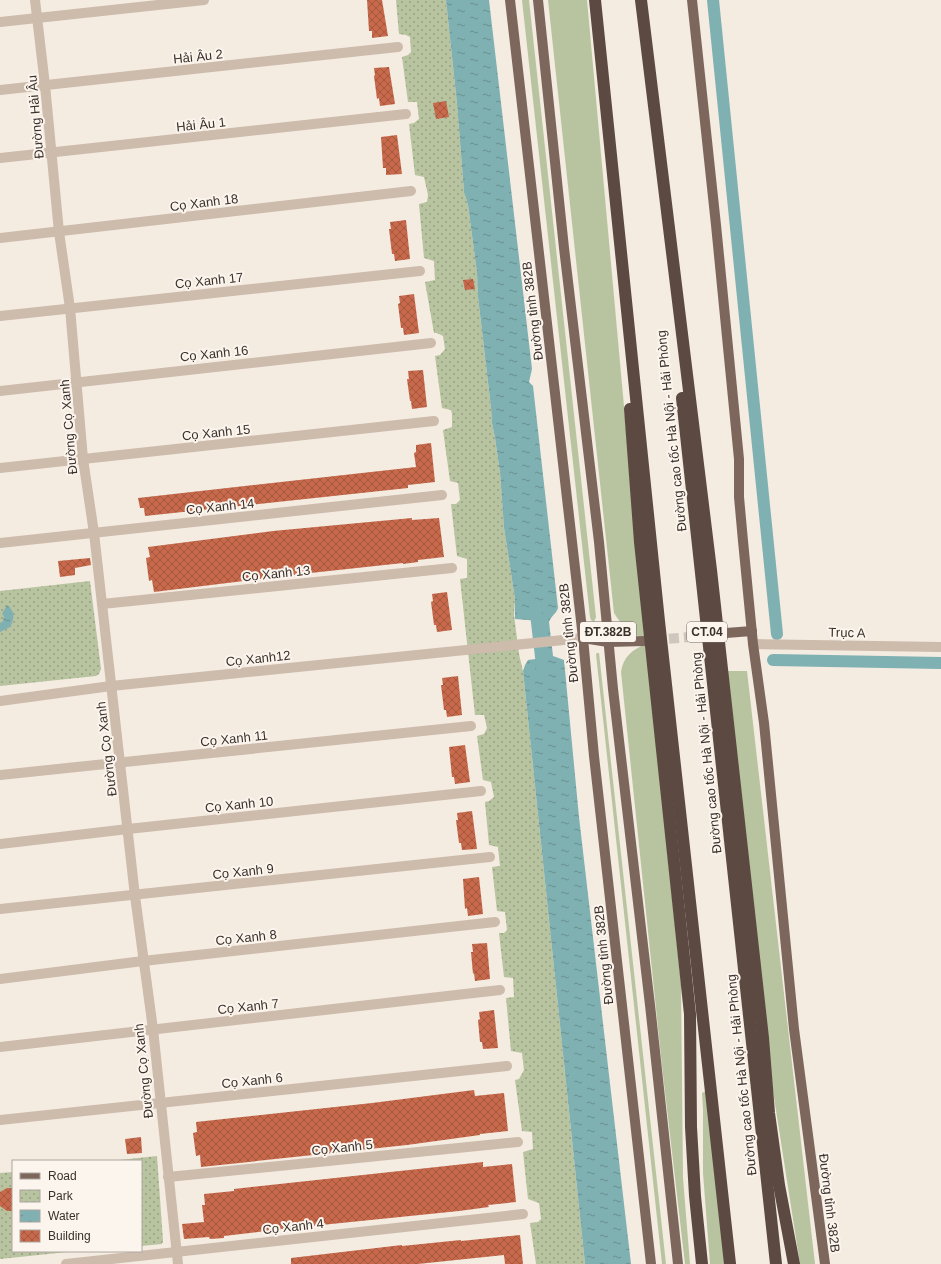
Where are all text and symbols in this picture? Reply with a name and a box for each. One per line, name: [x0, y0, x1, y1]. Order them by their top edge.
street label: Hải Âu 2: [172, 46, 224, 67]
street label: Đường Hải Âu: [24, 75, 47, 159]
street label: Hải Âu 1: [175, 114, 227, 135]
street label: Cọ Xanh 18: [169, 191, 239, 214]
street label: Đường tỉnh 382B: [519, 261, 546, 361]
street label: Cọ Xanh 17: [174, 269, 244, 292]
street label: Đường cao tốc Hà Nội - Hải Phòng: [653, 330, 690, 532]
street label: Cọ Xanh 16: [179, 342, 249, 365]
street label: Đường Cọ Xanh: [57, 379, 80, 475]
street label: Cọ Xanh 15: [181, 421, 251, 444]
street label: Cọ Xanh 14: [185, 495, 255, 518]
street label: Cọ Xanh 13: [241, 562, 311, 585]
street label: Đường tỉnh 382B: [556, 583, 581, 683]
road number: ĐT.382B: [580, 622, 636, 642]
road number: CT.04: [687, 622, 727, 642]
street label: Trục A: [828, 625, 866, 640]
street label: Cọ Xanh12: [225, 648, 291, 669]
street label: Đường cao tốc Hà Nội - Hải Phòng: [688, 652, 725, 854]
street label: Đường Cọ Xanh: [93, 701, 120, 797]
street label: Cọ Xanh 11: [200, 727, 269, 749]
street label: Cọ Xanh 10: [204, 793, 274, 816]
street label: Cọ Xanh 9: [212, 861, 274, 882]
street label: Đường tỉnh 382B: [591, 905, 616, 1005]
street label: Cọ Xanh 8: [215, 927, 277, 948]
street label: Đường cao tốc Hà Nội - Hải Phòng: [723, 974, 760, 1176]
street label: Cọ Xanh 7: [217, 996, 279, 1017]
street label: Đường Cọ Xanh: [131, 1023, 156, 1119]
street label: Cọ Xanh 6: [221, 1070, 283, 1091]
street label: Cọ Xanh 5: [311, 1137, 373, 1158]
street label: Đường tỉnh 382B: [816, 1153, 843, 1253]
legend: [12, 1160, 142, 1252]
text: Road: [48, 1169, 77, 1183]
text: Park: [48, 1189, 74, 1203]
text: Water: [48, 1209, 80, 1223]
street label: Cọ Xanh 4: [262, 1216, 324, 1237]
text: Building: [48, 1229, 91, 1243]

